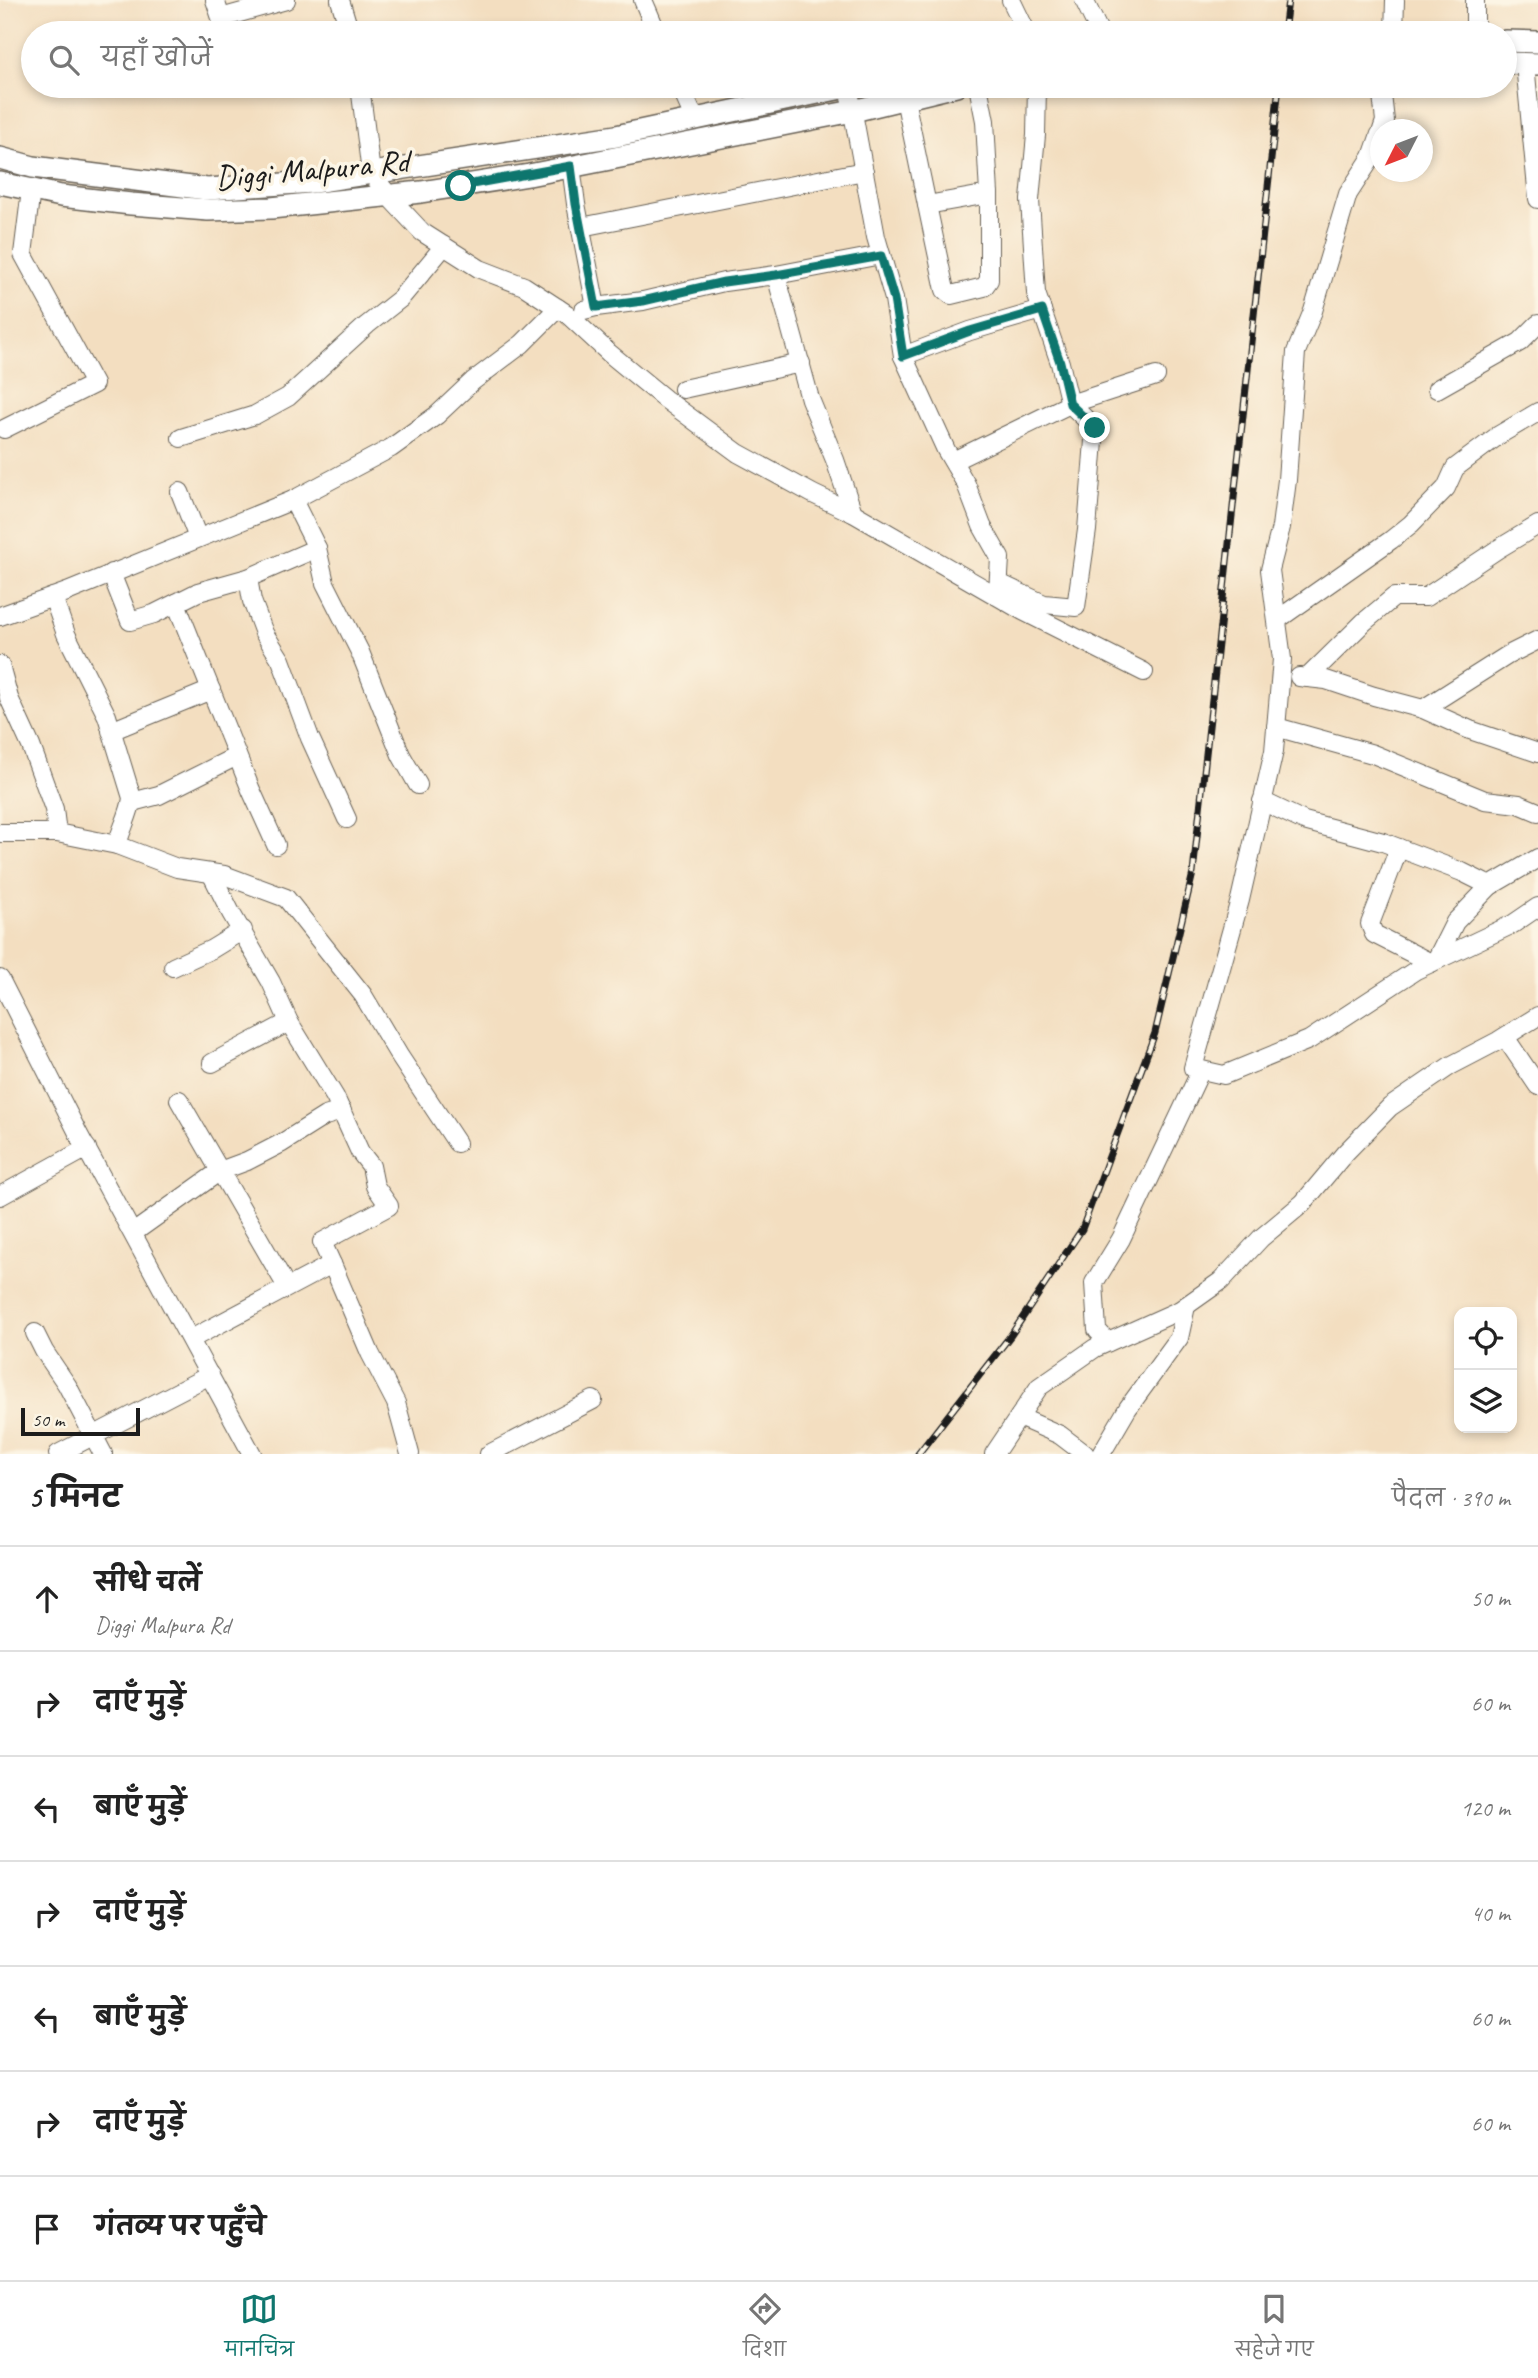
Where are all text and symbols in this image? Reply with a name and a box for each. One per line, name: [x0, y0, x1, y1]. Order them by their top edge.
search box: [21, 21, 1517, 98]
icon: search: [45, 41, 83, 79]
text: यहाँ खोजें: [101, 41, 212, 74]
north arrow: [1370, 119, 1433, 182]
street label: Diggi Malpura Rd: [214, 139, 415, 198]
route start: [445, 170, 476, 201]
route end: [1079, 412, 1110, 443]
map controls: [1454, 1307, 1517, 1433]
button: locate: [1454, 1307, 1517, 1370]
button: layers: [1454, 1370, 1517, 1433]
scale bar: [21, 1405, 140, 1437]
text: 50 m: [32, 1408, 64, 1432]
text: 5 मिनट: [28, 1478, 121, 1516]
text: पैदल · 390 m: [1392, 1484, 1510, 1513]
text: सीधे चलें: [95, 1566, 201, 1599]
icon: ahead: [28, 1580, 66, 1618]
text: 50 m: [1471, 1584, 1510, 1613]
text: Diggi Malpura Rd: [95, 1611, 230, 1640]
icon: right: [28, 1685, 66, 1723]
text: दाएँ मुड़ें: [95, 1685, 185, 1718]
text: 60 m: [1471, 1689, 1510, 1718]
icon: left: [28, 1790, 66, 1828]
text: बाएँ मुड़ें: [95, 1790, 186, 1823]
text: 120 m: [1461, 1794, 1510, 1823]
icon: right: [28, 1895, 66, 1933]
text: दाएँ मुड़ें: [95, 1895, 185, 1928]
text: 40 m: [1471, 1899, 1510, 1928]
icon: left: [28, 2000, 66, 2038]
text: बाएँ मुड़ें: [95, 2000, 186, 2033]
text: 60 m: [1471, 2004, 1510, 2033]
icon: right: [28, 2105, 66, 2143]
text: दाएँ मुड़ें: [95, 2105, 185, 2138]
text: 60 m: [1471, 2109, 1510, 2138]
icon: arrive: [28, 2210, 66, 2248]
text: गंतव्य पर पहुँचे: [95, 2210, 266, 2243]
tab: मानचित्र: [224, 2290, 294, 2370]
tab: दिशा: [743, 2290, 786, 2370]
tab: सहेजे गए: [1235, 2290, 1314, 2370]

